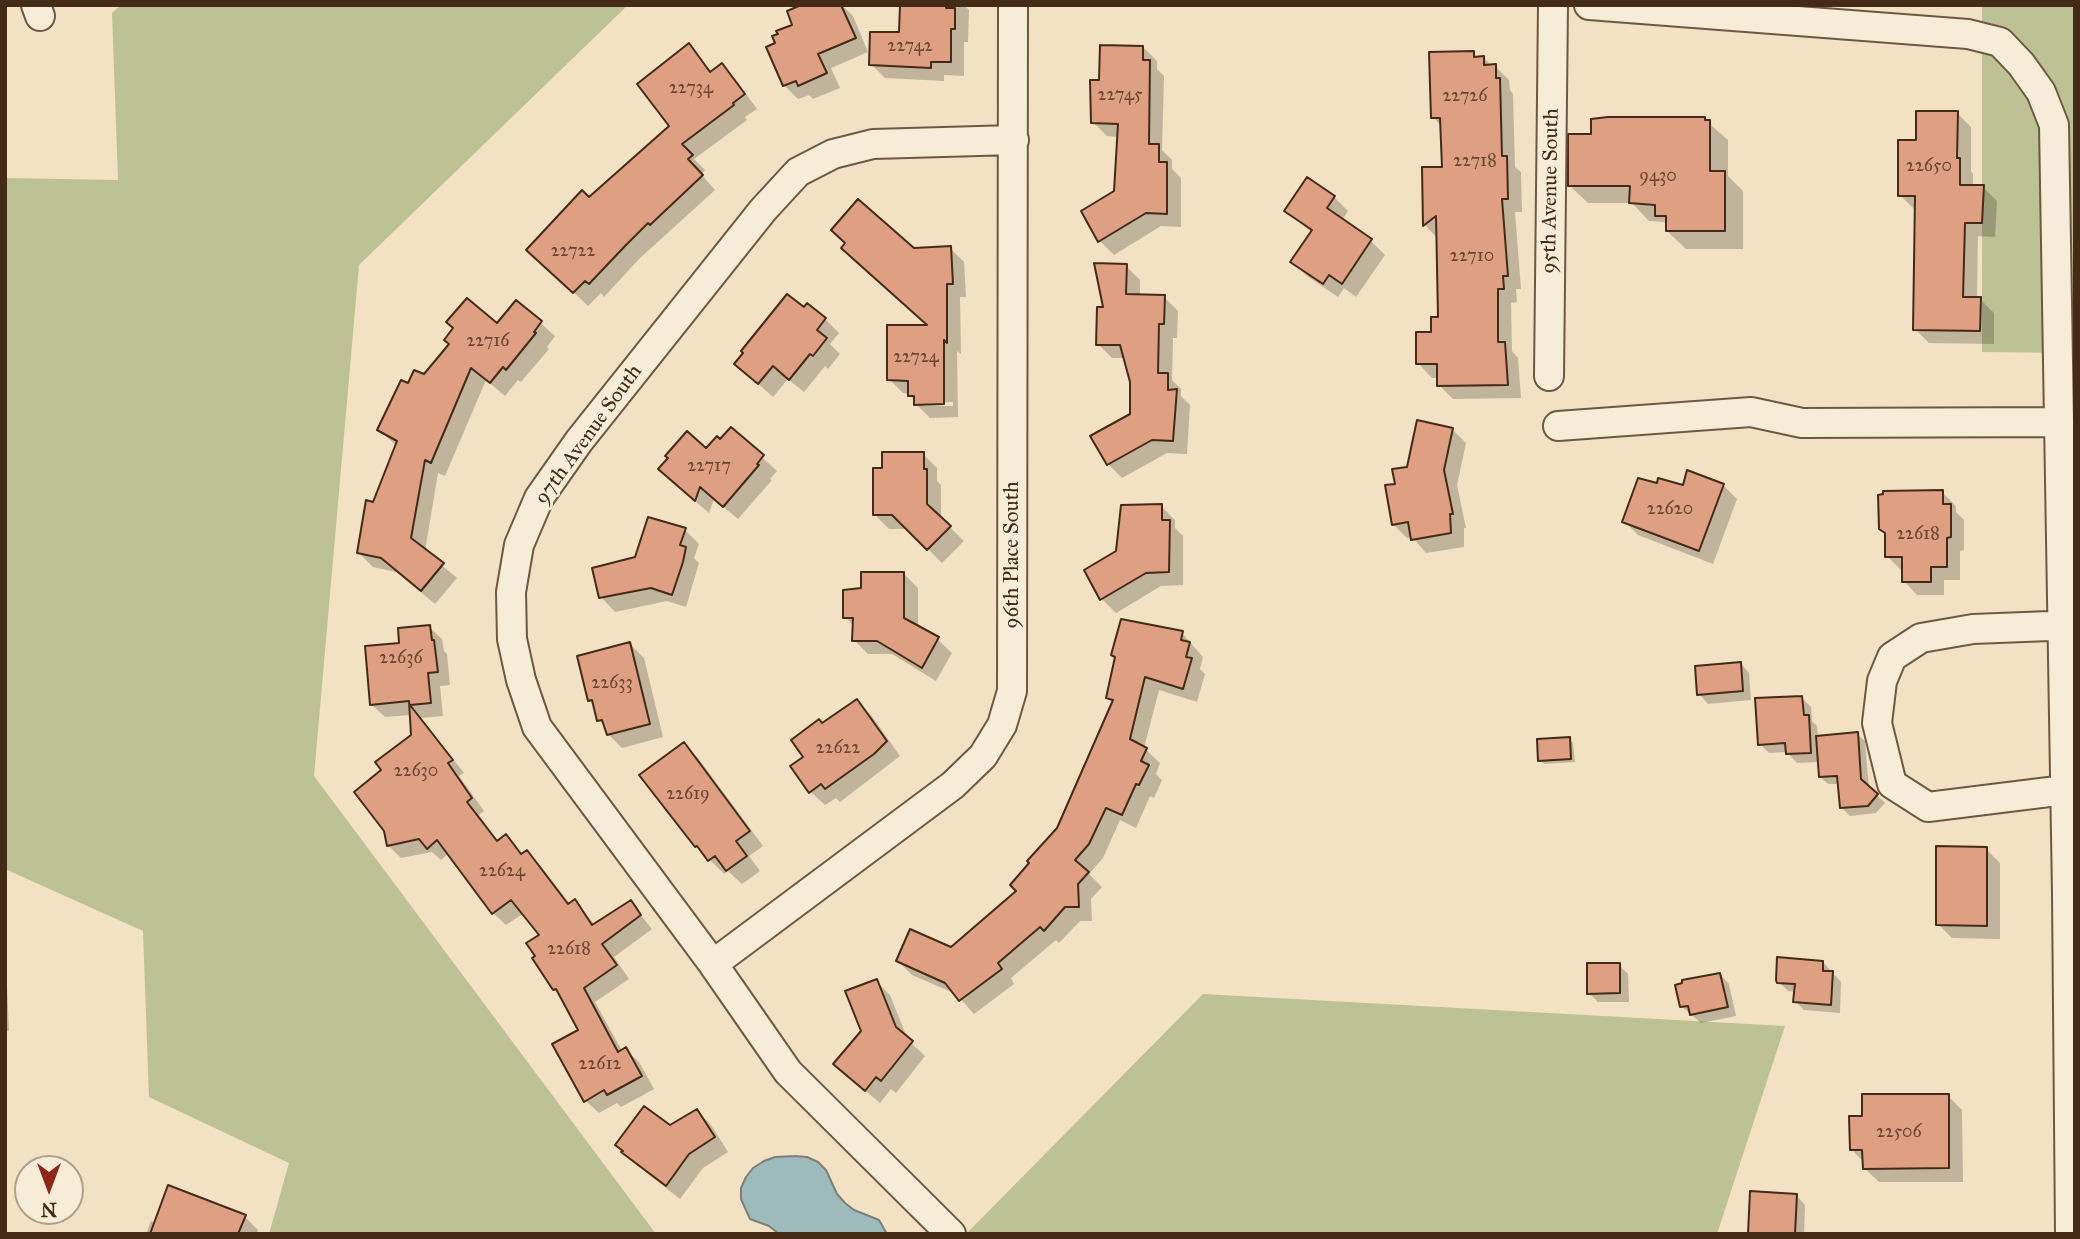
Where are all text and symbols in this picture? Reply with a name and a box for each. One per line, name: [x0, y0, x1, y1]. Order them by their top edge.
house number: 22742: [887, 36, 933, 58]
house number: 22734: [669, 78, 713, 100]
house number: 22745: [1098, 85, 1142, 107]
house number: 22726: [1443, 86, 1487, 108]
street label: 95th Avenue South: [1537, 108, 1565, 274]
house number: 22718: [1453, 151, 1497, 173]
house number: 22650: [1906, 156, 1952, 178]
house number: 9430: [1639, 166, 1677, 188]
house number: 22722: [551, 241, 595, 263]
house number: 22710: [1450, 246, 1494, 268]
house number: 22716: [466, 331, 510, 353]
house number: 22724: [893, 347, 939, 369]
street label: 97th Avenue South: [530, 360, 648, 510]
house number: 22717: [687, 456, 731, 478]
street label: 96th Place South: [1000, 481, 1026, 629]
house number: 22620: [1647, 499, 1693, 521]
house number: 22618: [1896, 524, 1940, 546]
house number: 22636: [379, 648, 423, 670]
house number: 22633: [591, 673, 633, 695]
house number: 22622: [816, 738, 860, 760]
house number: 22630: [394, 761, 438, 783]
house number: 22619: [666, 784, 710, 806]
house number: 22624: [479, 861, 525, 883]
house number: 22618: [547, 939, 591, 961]
house number: 22612: [579, 1054, 621, 1076]
house number: 22506: [1876, 1122, 1922, 1144]
north arrow: [14, 1155, 84, 1225]
text: N: [41, 1198, 57, 1221]

